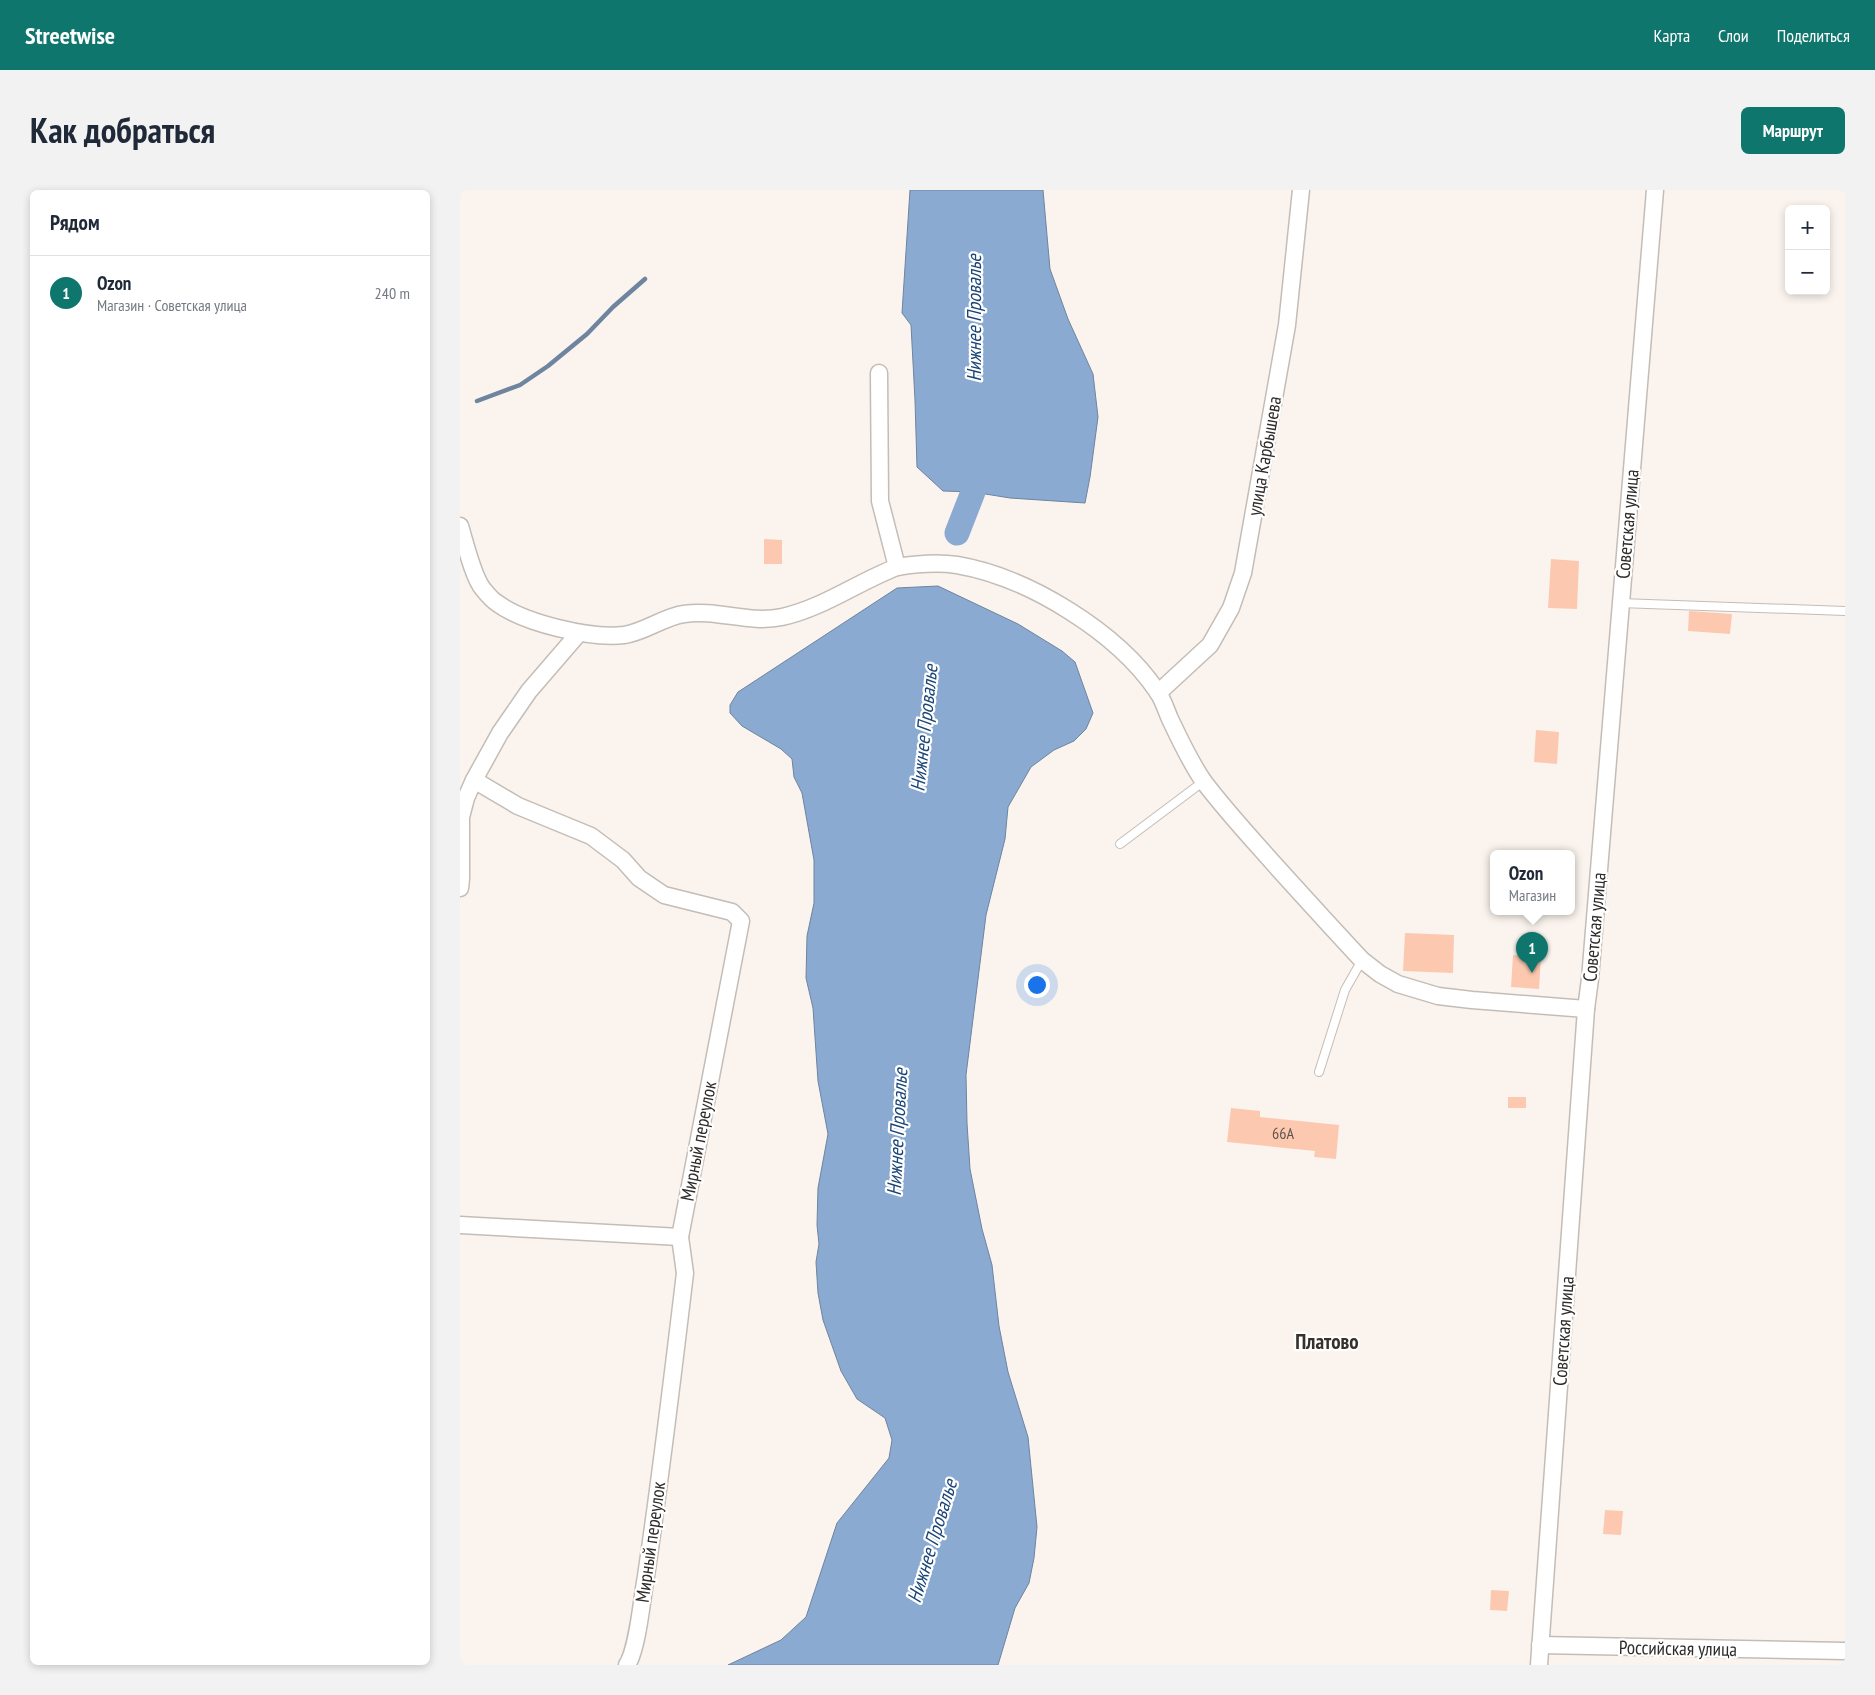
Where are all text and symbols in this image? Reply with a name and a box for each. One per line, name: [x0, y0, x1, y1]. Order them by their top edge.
text: Streetwise: [25, 20, 115, 51]
text: Карта: [1653, 24, 1690, 47]
text: Слои: [1718, 24, 1749, 47]
text: Поделиться: [1777, 24, 1850, 47]
text: Как добраться: [30, 107, 215, 153]
button: Маршрут: [1741, 107, 1845, 154]
map controls: [1785, 205, 1830, 295]
button: +: [1785, 205, 1830, 250]
text: Рядом: [50, 209, 100, 236]
button: −: [1785, 250, 1830, 295]
water label: Нижнее Провалье: [961, 253, 987, 382]
text: Ozon: [97, 271, 131, 295]
text: 1: [62, 283, 70, 303]
text: 240 m: [375, 283, 410, 303]
text: Магазин · Советская улица: [97, 295, 247, 315]
street label: улица Карбышева: [1242, 394, 1286, 518]
street label: Советская улица: [1610, 468, 1644, 580]
water label: Нижнее Провалье: [904, 662, 944, 793]
popup: [1490, 850, 1575, 915]
text: Ozon: [1509, 861, 1543, 885]
street label: Советская улица: [1577, 871, 1611, 983]
text: Магазин: [1509, 885, 1556, 905]
pin: 1: [1516, 932, 1548, 973]
your location: [1024, 972, 1050, 998]
water label: Нижнее Провалье: [881, 1066, 913, 1196]
street label: Мирный переулок: [675, 1078, 722, 1203]
house number: 66А: [1272, 1123, 1294, 1143]
street label: Советская улица: [1547, 1275, 1579, 1387]
district label: Платово: [1295, 1328, 1359, 1355]
water label: Нижнее Провалье: [901, 1475, 964, 1606]
street label: Мирный переулок: [630, 1479, 670, 1604]
street label: Российская улица: [1619, 1635, 1737, 1661]

